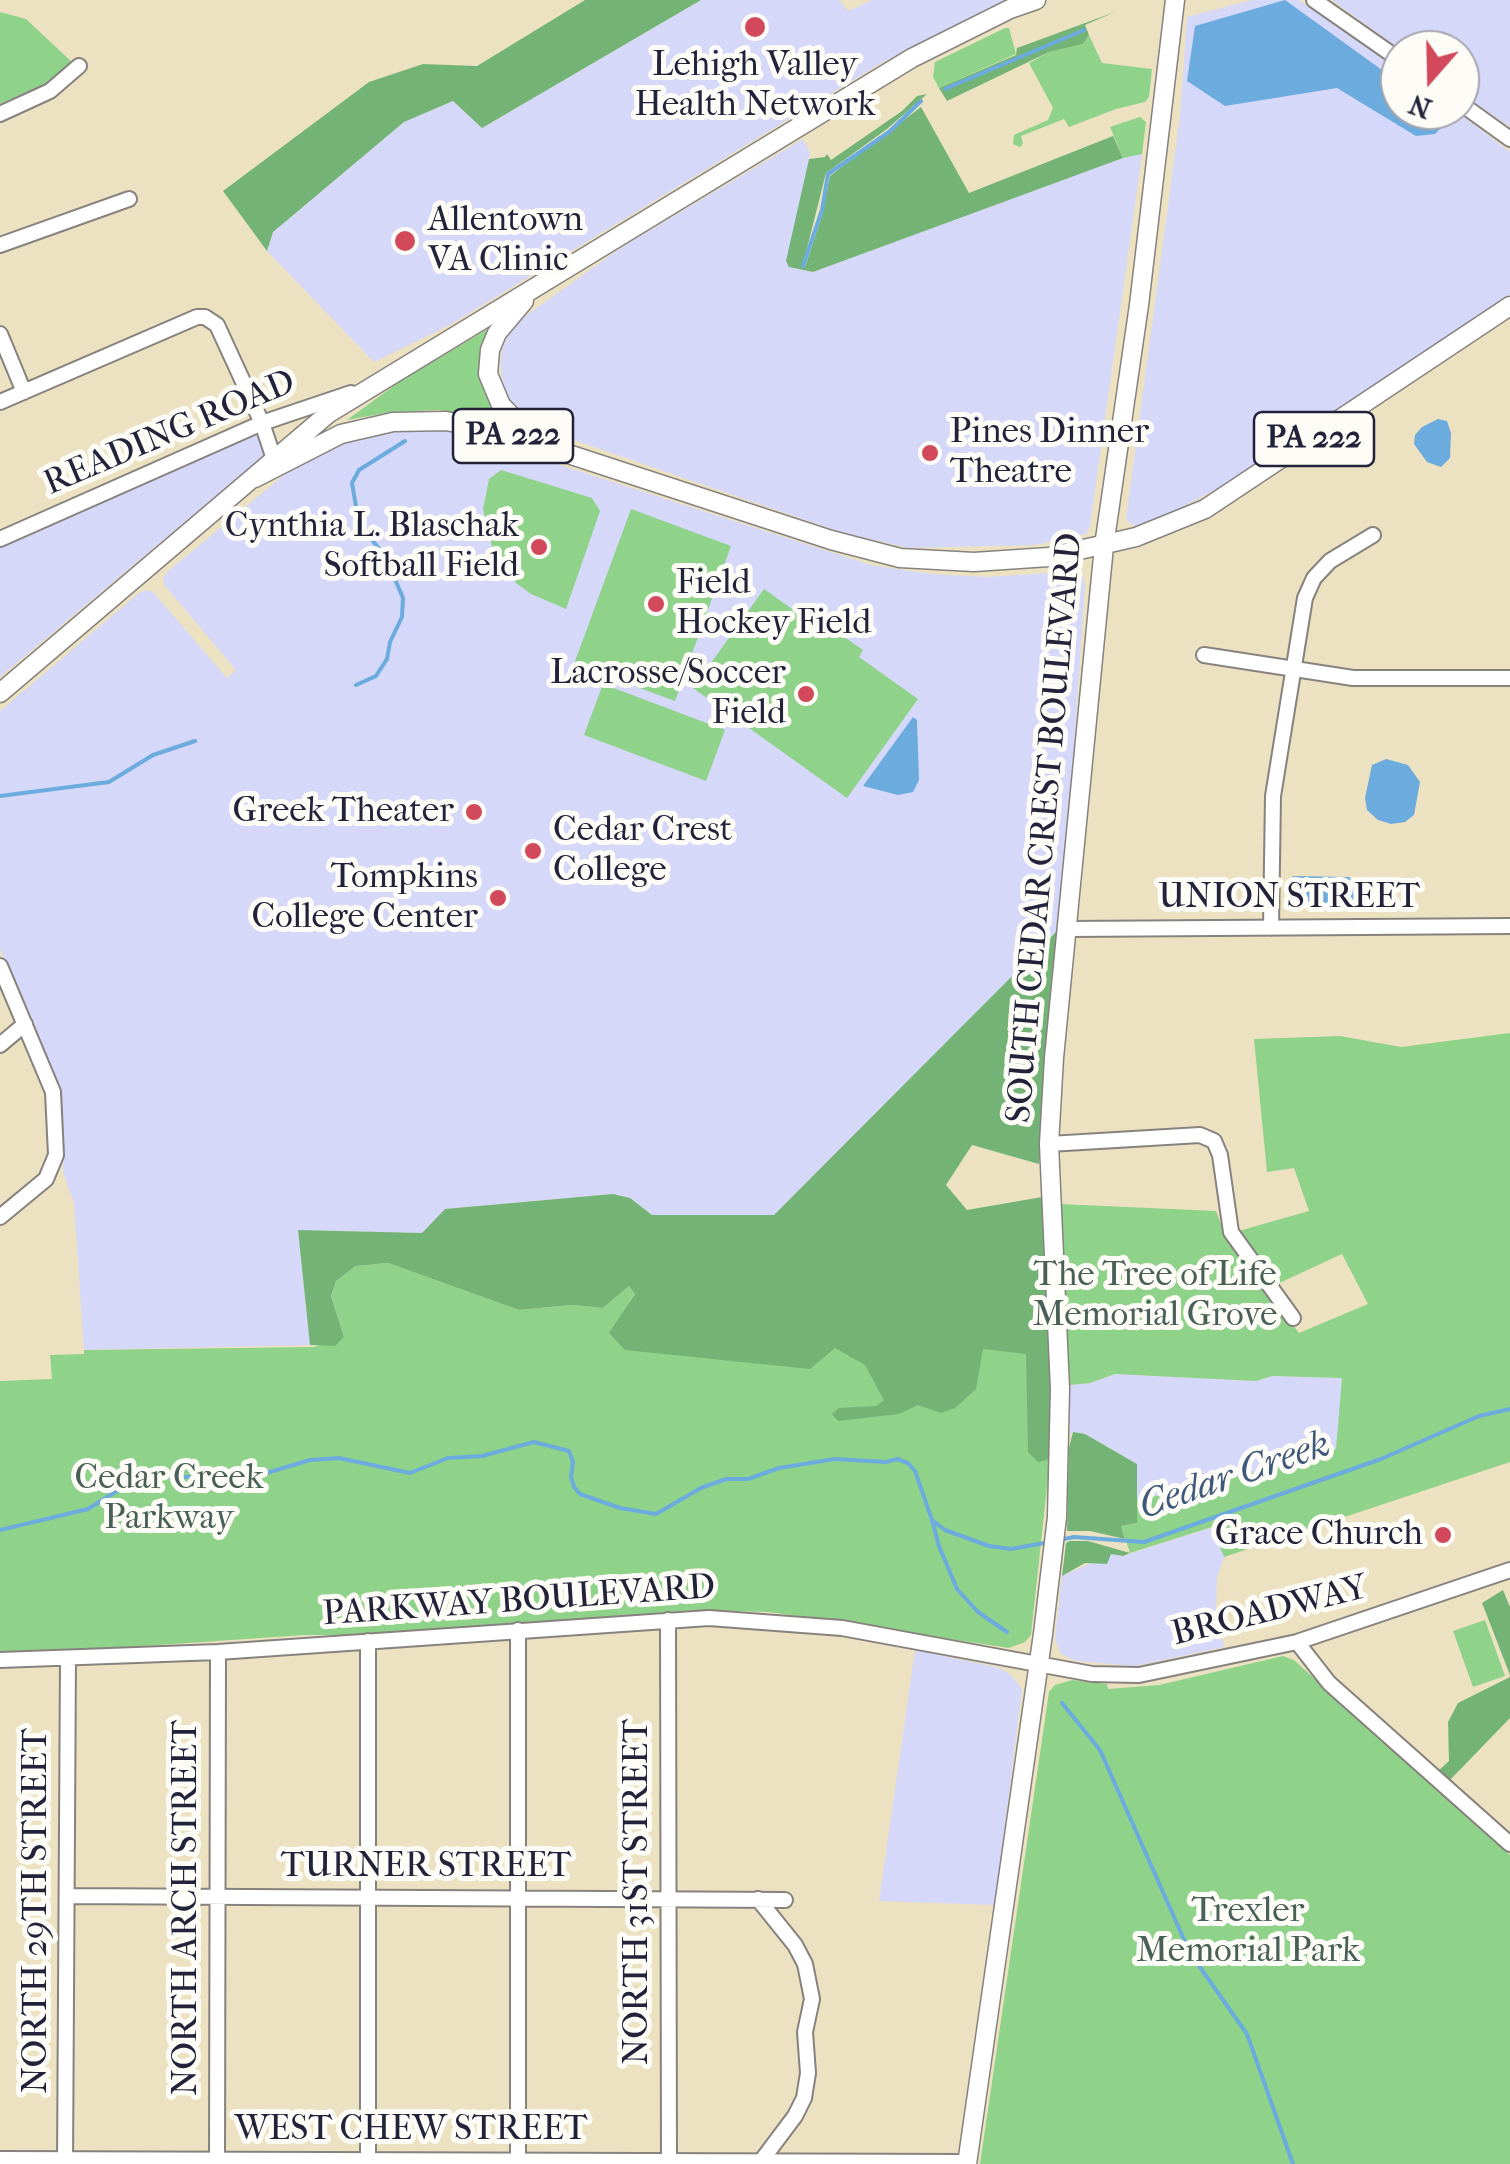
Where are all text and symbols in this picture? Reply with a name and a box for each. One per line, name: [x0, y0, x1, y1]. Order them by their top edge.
marker: Lehigh Valley Health Network: [742, 14, 768, 40]
north arrow: [1380, 30, 1480, 130]
place label: Lehigh Valley Health Network: [634, 45, 876, 127]
text: N: [1405, 88, 1436, 126]
place label: Allentown VA Clinic: [428, 200, 583, 282]
marker: Allentown VA Clinic: [392, 228, 418, 254]
street label: READING ROAD: [38, 362, 302, 506]
road number: PA 222: [453, 409, 573, 463]
place label: Pines Dinner Theatre: [950, 412, 1149, 494]
road number: PA 222: [1254, 412, 1374, 466]
marker: Pines Dinner Theatre: [919, 442, 941, 464]
place label: Cynthia L. Blaschak Softball Field: [225, 506, 519, 588]
street label: SOUTH CEDAR CREST BOULEVARD: [999, 531, 1093, 1125]
marker: Cynthia L. Blaschak Softball Field: [528, 536, 550, 558]
place label: Field Hockey Field: [676, 563, 871, 645]
marker: Field Hockey Field: [645, 593, 667, 615]
place label: Lacrosse/Soccer Field: [550, 653, 786, 735]
marker: Lacrosse/Soccer Field: [795, 683, 817, 705]
place label: Greek Theater: [233, 791, 454, 833]
marker: Greek Theater: [463, 801, 485, 823]
place label: Cedar Crest College: [553, 810, 732, 892]
marker: Cedar Crest College: [522, 840, 544, 862]
place label: Tompkins College Center: [251, 857, 478, 939]
street label: UNION STREET: [1158, 877, 1420, 919]
marker: Tompkins College Center: [487, 887, 509, 909]
park label: The Tree of Life Memorial Grove: [1033, 1255, 1277, 1337]
water label: Cedar Creek: [1133, 1423, 1337, 1531]
park label: Cedar Creek Parkway: [74, 1458, 264, 1540]
place label: Grace Church: [1215, 1514, 1423, 1556]
marker: Grace Church: [1432, 1524, 1454, 1546]
street label: PARKWAY BOULEVARD: [321, 1567, 717, 1637]
street label: BROADWAY: [1168, 1567, 1372, 1657]
street label: NORTH 31ST STREET: [617, 1719, 659, 2065]
street label: NORTH ARCH STREET: [166, 1720, 208, 2096]
street label: NORTH 29TH STREET: [16, 1728, 58, 2094]
street label: TURNER STREET: [281, 1846, 571, 1888]
park label: Trexler Memorial Park: [1136, 1891, 1360, 1973]
street label: WEST CHEW STREET: [235, 2109, 587, 2151]

